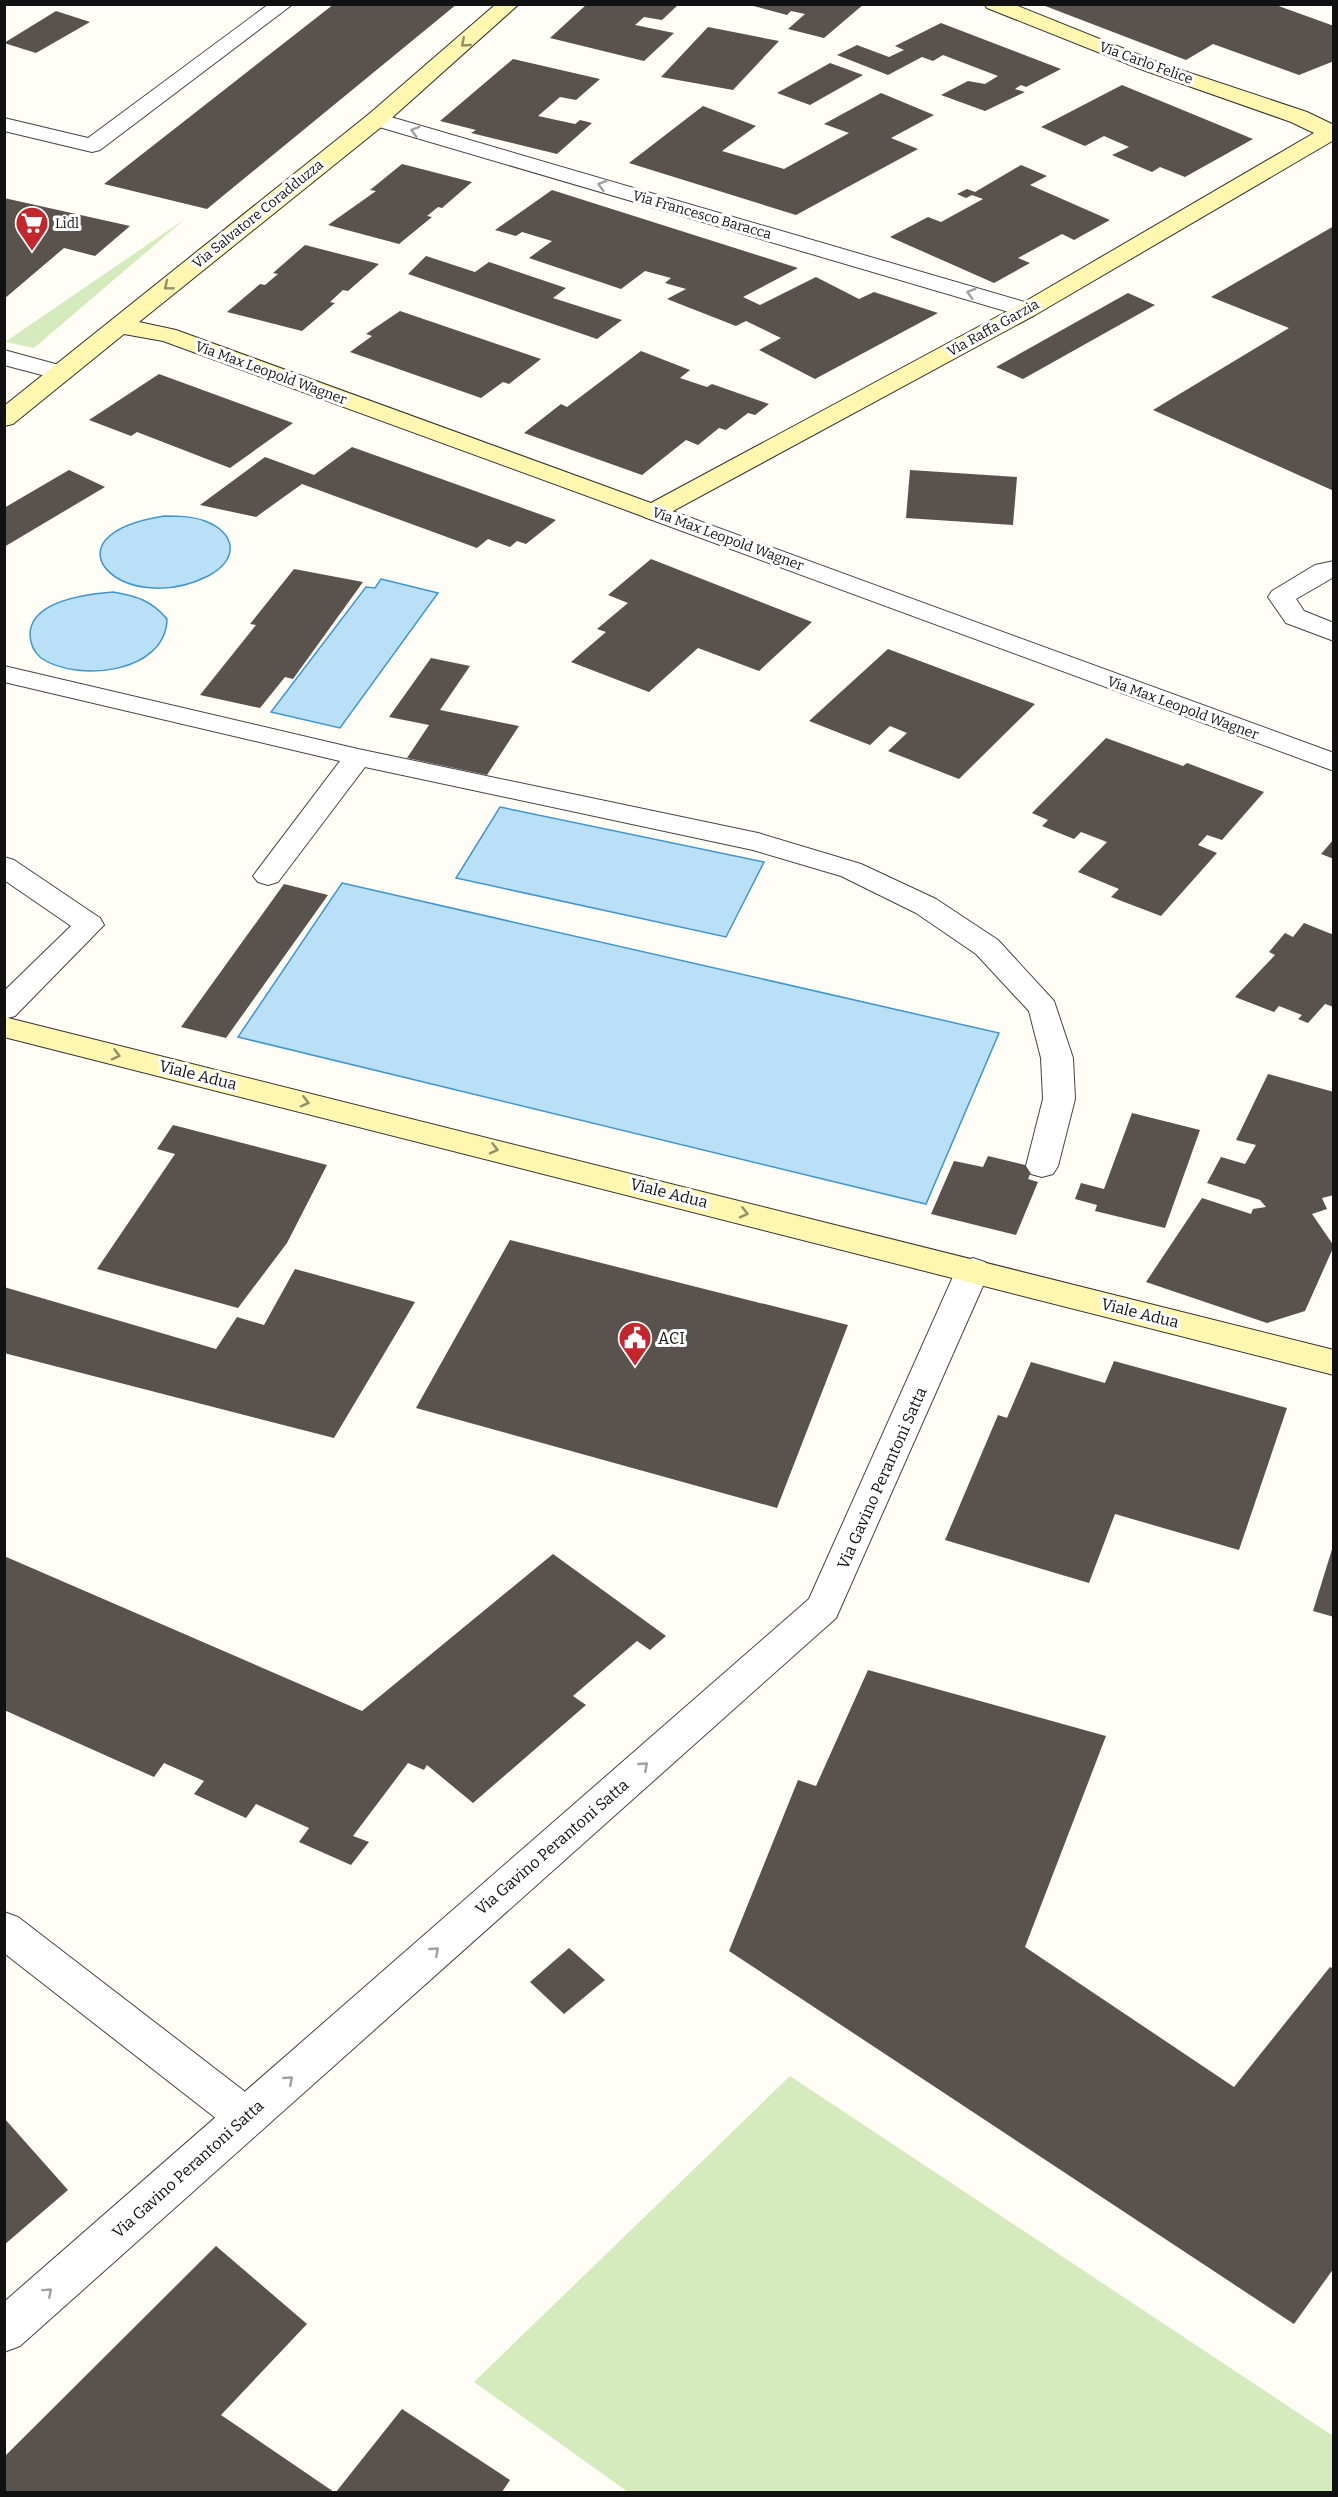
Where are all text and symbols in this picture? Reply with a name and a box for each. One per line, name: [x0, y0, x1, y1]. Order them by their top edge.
one-way arrow: [461, 36, 472, 47]
street label: Via Carlo Felice: [1097, 38, 1195, 88]
one-way arrow: [410, 126, 421, 138]
street label: Via Salvatore Coradduzza: [189, 156, 327, 272]
one-way arrow: [598, 180, 608, 193]
street label: Via Francesco Baracca: [631, 187, 774, 243]
supermarket icon: Lidl: [14, 205, 50, 252]
place label: Lidl: [55, 215, 79, 232]
one-way arrow: [164, 279, 175, 290]
one-way arrow: [966, 288, 977, 300]
street label: Via Raffa Garzia: [944, 296, 1042, 360]
street label: Via Max Leopold Wagner: [193, 338, 349, 408]
street label: Via Max Leopold Wagner: [650, 504, 806, 574]
street label: Via Max Leopold Wagner: [1105, 673, 1261, 743]
one-way arrow: [111, 1047, 121, 1060]
street label: Viale Adua: [157, 1056, 239, 1094]
one-way arrow: [300, 1094, 310, 1107]
one-way arrow: [489, 1141, 499, 1154]
street label: Viale Adua: [628, 1174, 710, 1212]
one-way arrow: [739, 1205, 749, 1218]
street label: Viale Adua: [1099, 1294, 1181, 1332]
public building icon: ACI: [617, 1320, 653, 1367]
place label: ACI: [658, 1329, 685, 1348]
street label: Via Gavino Perantoni Satta: [833, 1384, 931, 1572]
one-way arrow: [637, 1762, 648, 1773]
street label: Via Gavino Perantoni Satta: [471, 1775, 633, 1919]
one-way arrow: [428, 1947, 439, 1958]
one-way arrow: [282, 2076, 292, 2087]
street label: Via Gavino Perantoni Satta: [108, 2096, 268, 2242]
one-way arrow: [41, 2289, 52, 2300]

